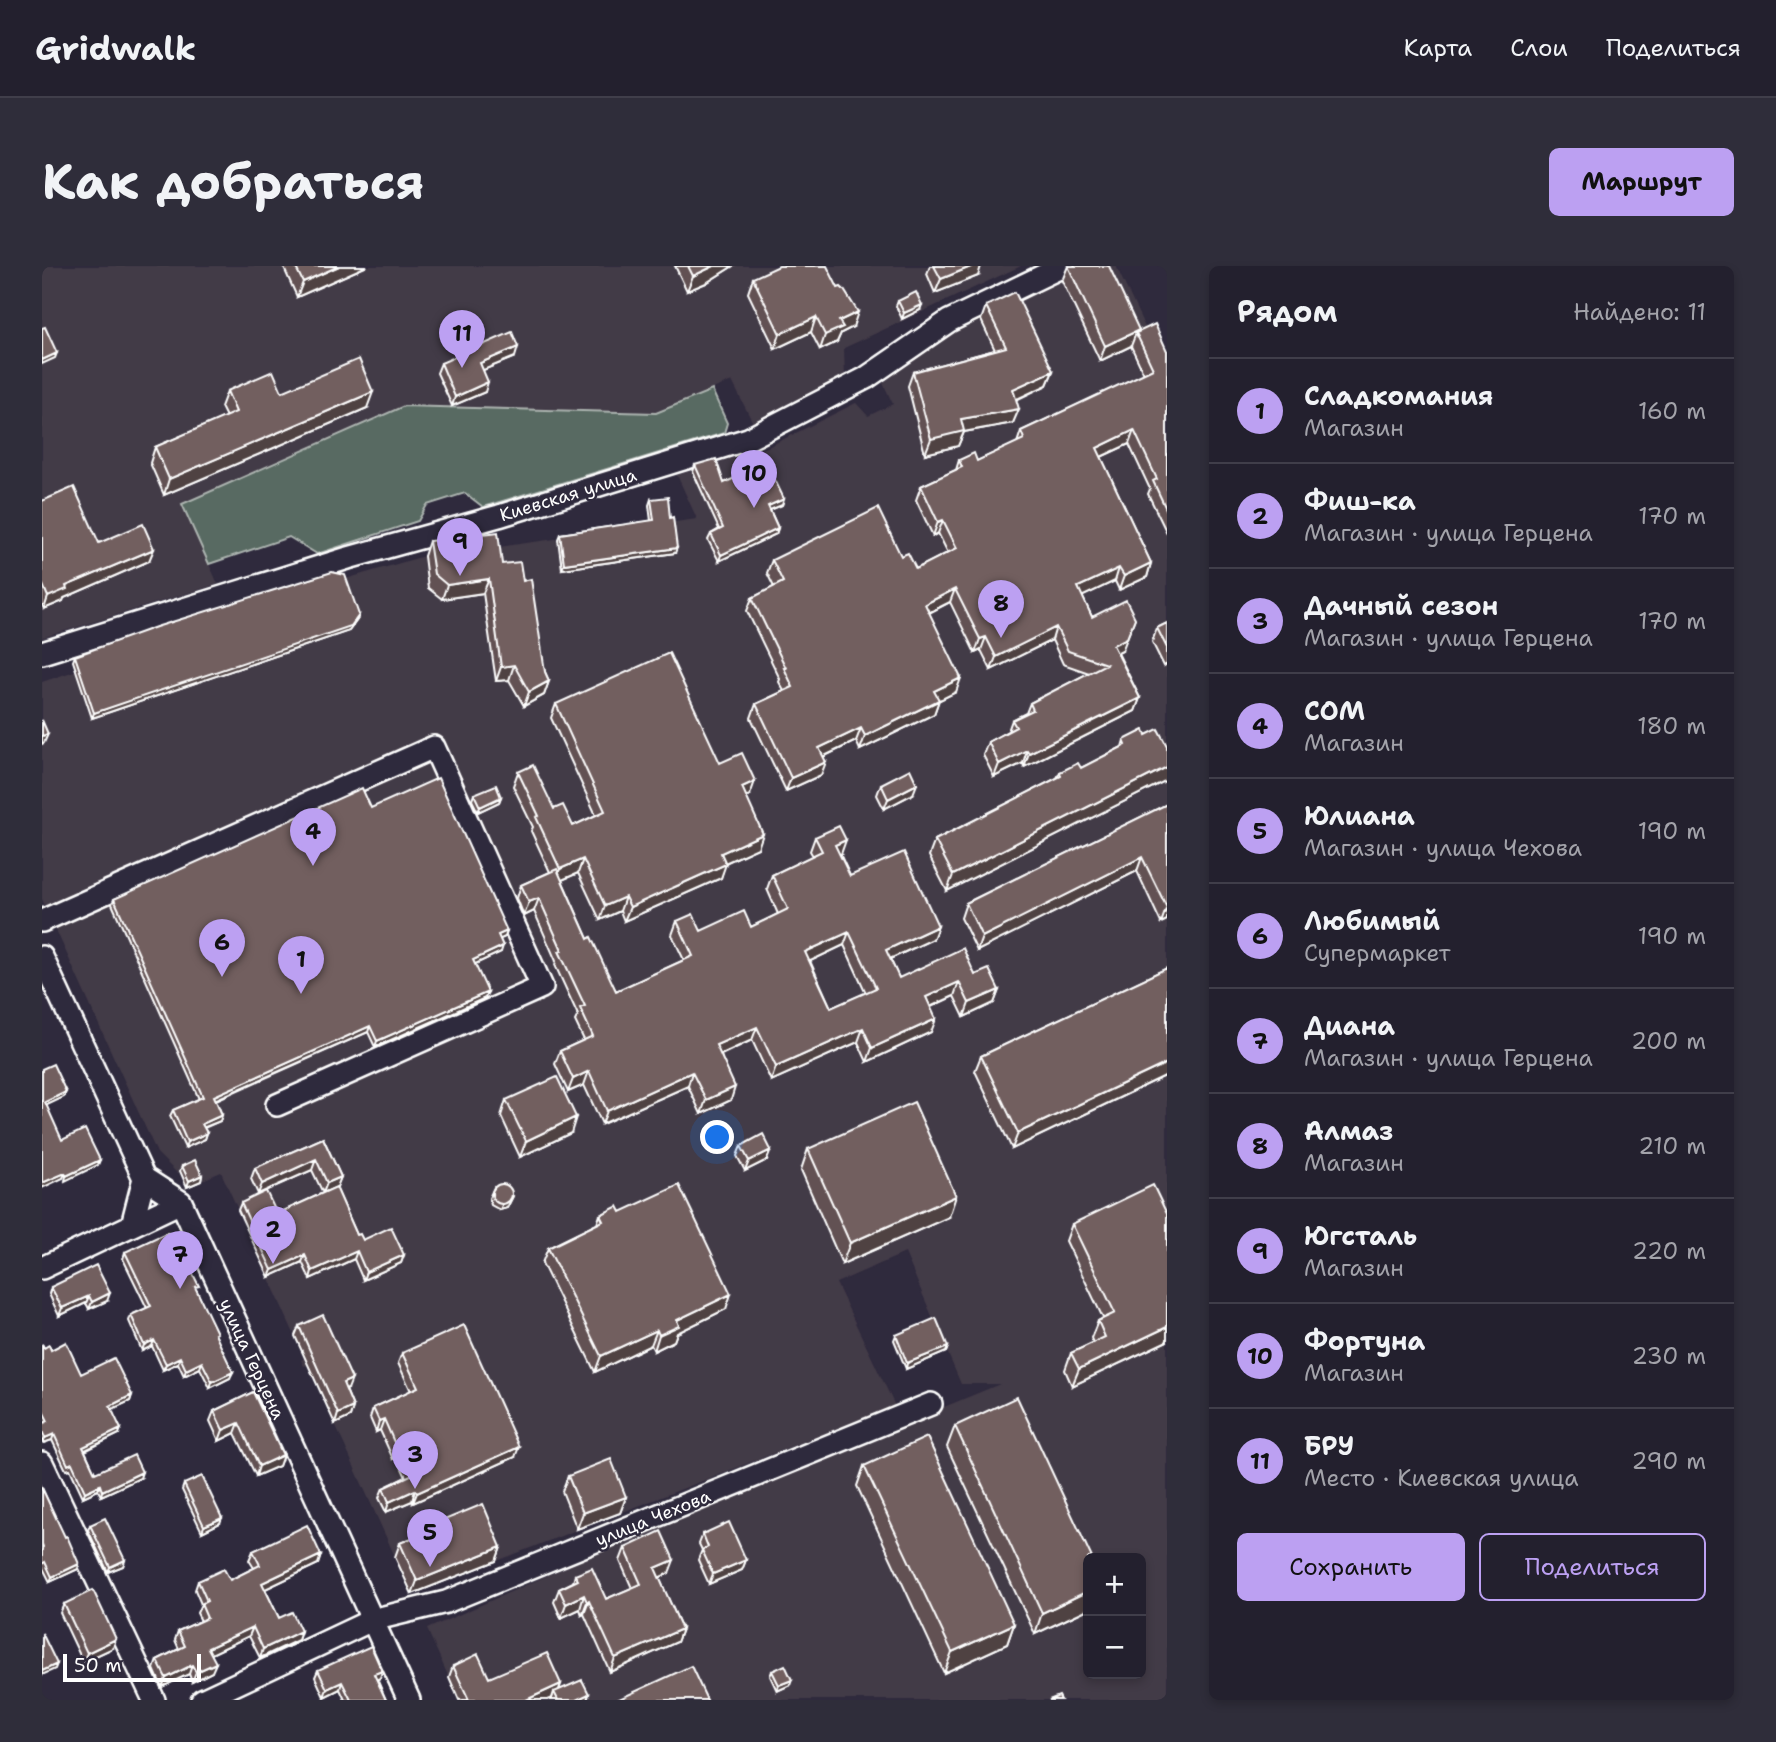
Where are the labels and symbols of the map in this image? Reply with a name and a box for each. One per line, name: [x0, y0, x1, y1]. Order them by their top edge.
pin: 11: [439, 310, 485, 368]
pin: 10: [731, 450, 777, 508]
street label: Киевская улица: [497, 463, 639, 527]
pin: 9: [437, 518, 483, 576]
pin: 8: [978, 580, 1024, 638]
pin: 4: [290, 808, 336, 866]
pin: 6: [199, 919, 245, 977]
pin: 1: [278, 936, 324, 994]
your location: [700, 1120, 734, 1154]
pin: 2: [250, 1206, 296, 1264]
pin: 7: [157, 1231, 203, 1289]
street label: улица Герцена: [214, 1295, 290, 1423]
pin: 3: [392, 1431, 438, 1489]
street label: улица Чехова: [592, 1484, 714, 1552]
pin: 5: [407, 1509, 453, 1567]
scale bar: [63, 1651, 201, 1683]

